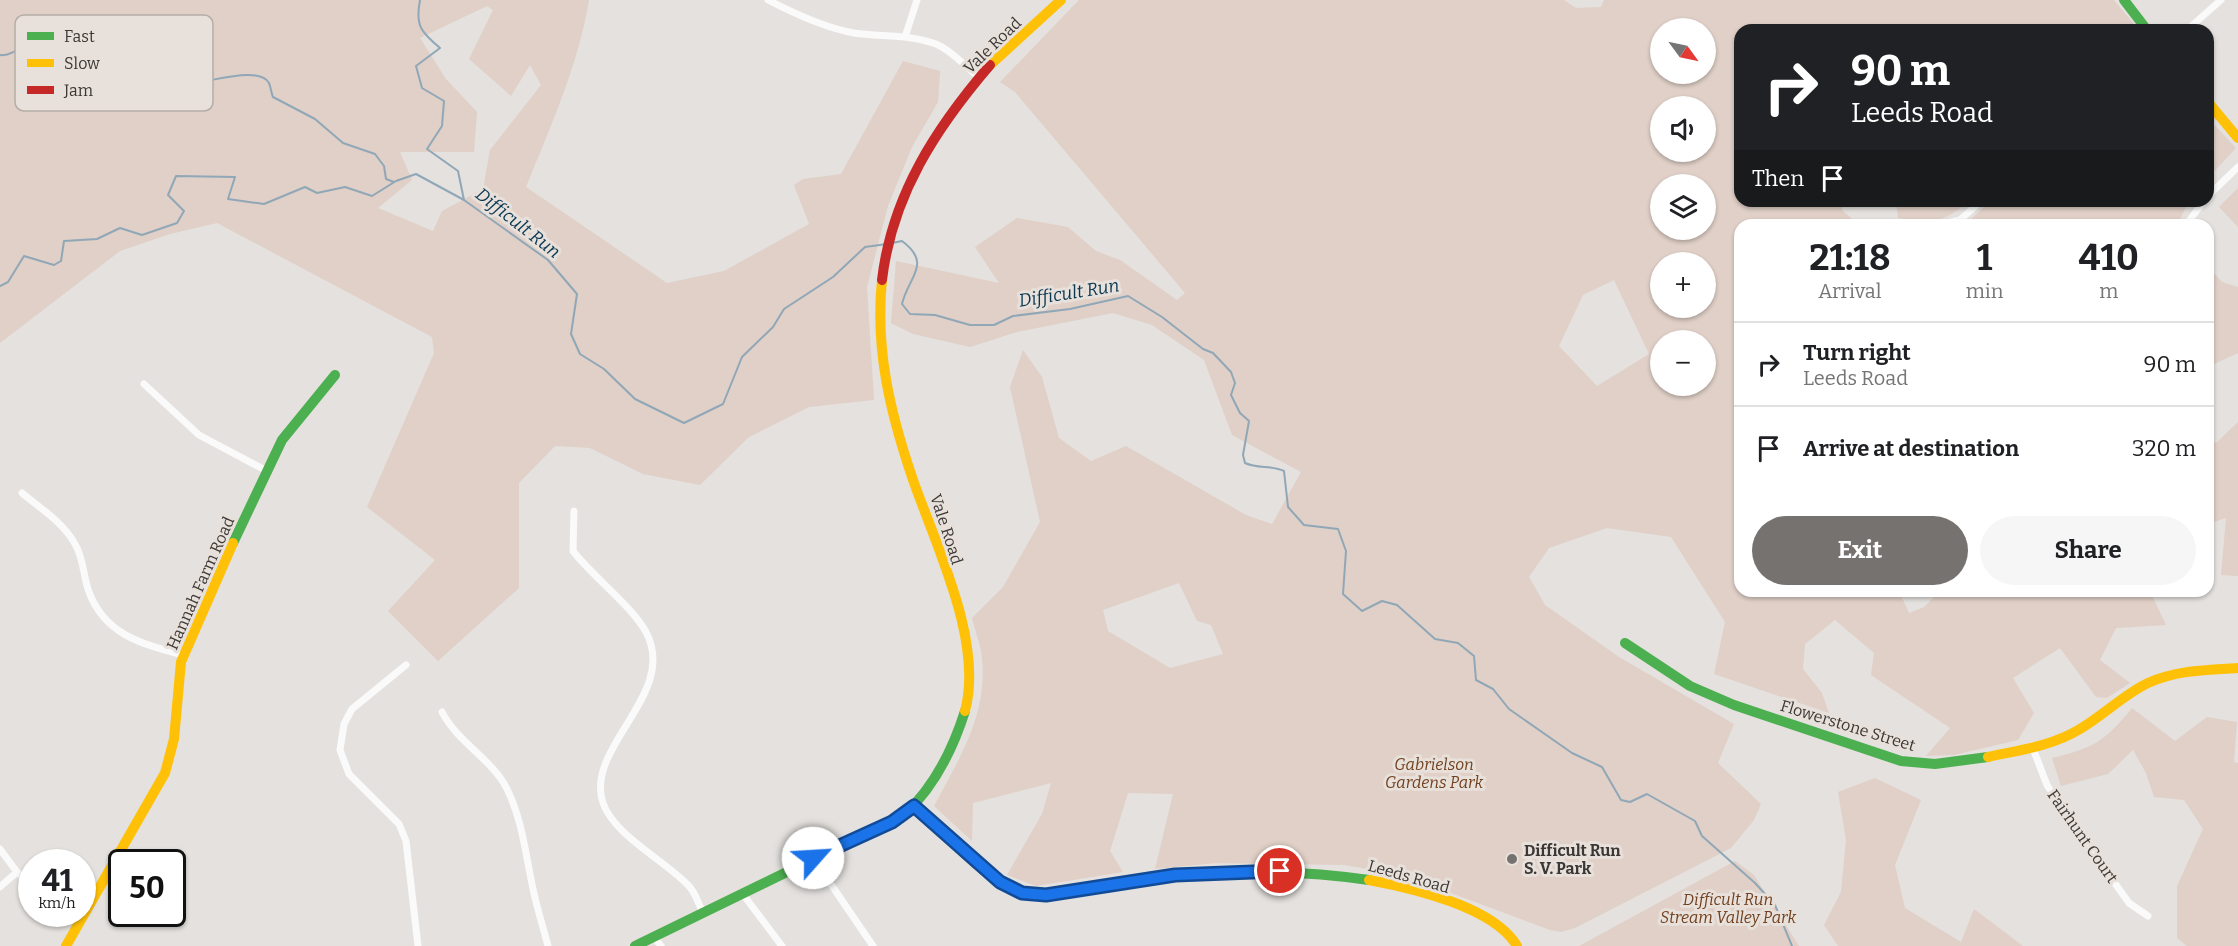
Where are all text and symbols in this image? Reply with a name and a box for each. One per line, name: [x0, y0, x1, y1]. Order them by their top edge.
street label: Vale Road: [960, 13, 1025, 77]
legend: [15, 15, 213, 111]
north arrow: [1650, 18, 1716, 84]
map controls: [1650, 18, 1716, 396]
text: Fast: [64, 27, 95, 46]
text: 90 m: [1851, 46, 1950, 96]
icon: right: [1752, 48, 1830, 126]
text: Slow: [64, 54, 100, 73]
text: Jam: [63, 81, 93, 100]
button: sound: [1650, 96, 1716, 162]
text: Leeds Road: [1851, 97, 1993, 129]
icon: arrive: [1816, 162, 1849, 195]
text: Then: [1752, 165, 1804, 192]
button: layers: [1650, 174, 1716, 240]
water label: Difficult Run: [471, 183, 565, 263]
text: 21:18: [1809, 236, 1891, 280]
text: 1: [1977, 236, 1992, 280]
text: 410: [2079, 236, 2139, 280]
button: +: [1650, 252, 1716, 318]
water label: Difficult Run: [1017, 274, 1121, 312]
text: Arrival: [1818, 279, 1882, 303]
text: min: [1966, 279, 2003, 303]
text: m: [2099, 279, 2118, 303]
button: −: [1650, 330, 1716, 396]
text: Turn right: [1803, 339, 1911, 366]
icon: right: [1752, 348, 1785, 381]
text: 90 m: [2144, 351, 2196, 378]
text: Leeds Road: [1803, 366, 1908, 390]
icon: arrive: [1752, 432, 1785, 465]
text: Arrive at destination: [1803, 435, 2019, 462]
text: 320 m: [2132, 435, 2196, 462]
street label: Vale Road: [926, 492, 967, 567]
street label: Hannah Farm Road: [163, 513, 239, 653]
button: Exit: [1752, 516, 1968, 585]
button: Share: [1980, 516, 2196, 585]
street label: Flowerstone Street: [1778, 696, 1918, 755]
park label: Gabrielson Gardens Park: [1385, 755, 1483, 792]
street label: Fairhunt Court: [2043, 786, 2122, 887]
position arrow: [781, 826, 845, 890]
place label: Difficult Run S. V. Park: [1524, 841, 1621, 878]
pin: [1254, 845, 1305, 896]
speed limit sign: 50: [108, 849, 186, 927]
marker: Difficult Run S. V. Park: [1505, 852, 1519, 866]
icon: arrive: [1263, 854, 1296, 887]
street label: Leeds Road: [1366, 856, 1452, 897]
text: 41: [41, 863, 73, 899]
park label: Difficult Run Stream Valley Park: [1660, 890, 1796, 927]
text: km/h: [38, 894, 76, 912]

